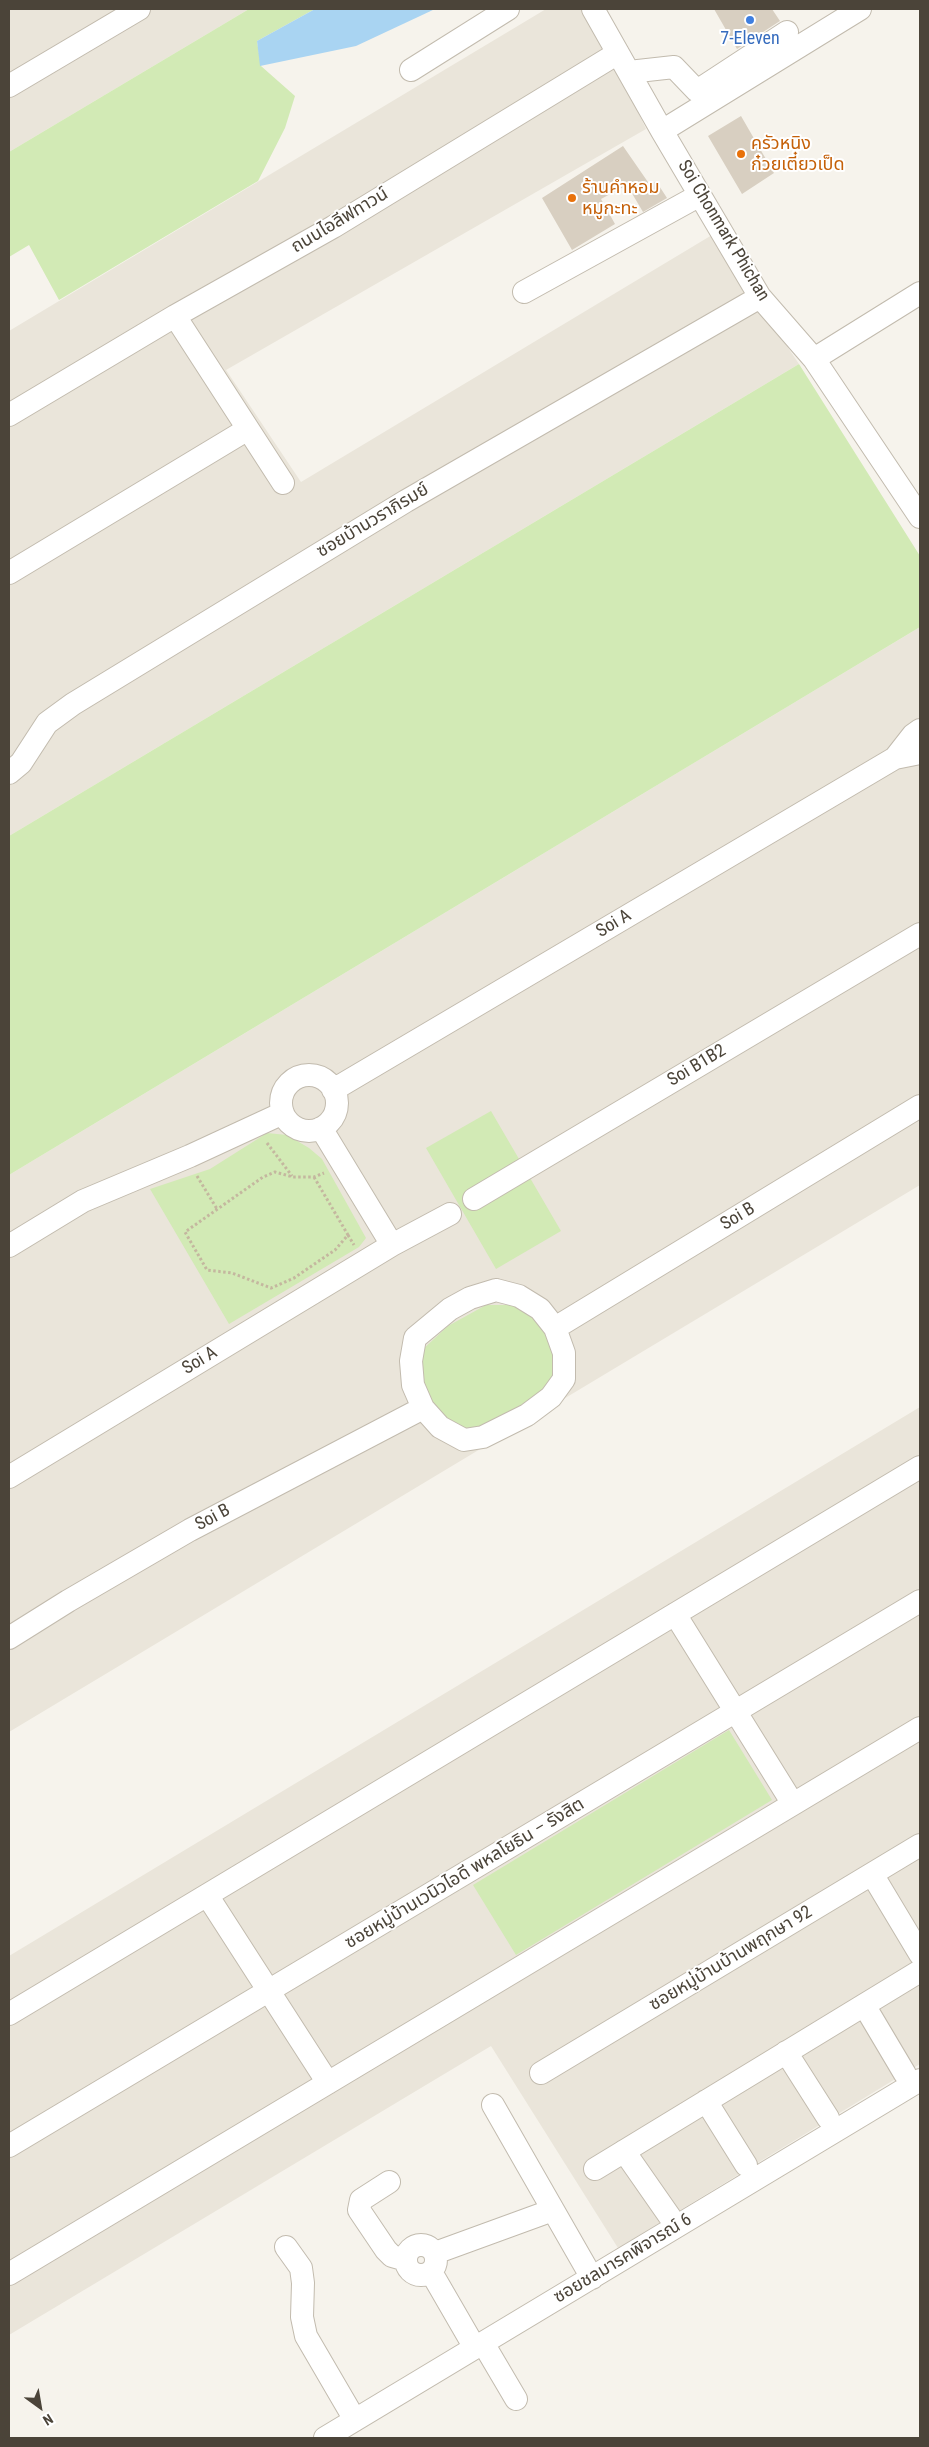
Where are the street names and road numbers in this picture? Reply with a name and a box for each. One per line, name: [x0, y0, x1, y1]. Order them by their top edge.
street label: Soi Chonmark Phichan: [672, 157, 774, 305]
street label: ถนนไอลีฟทาวน์: [288, 184, 392, 258]
street label: ซอยบ้านวราภิรมย์: [313, 479, 433, 563]
street label: Soi A: [593, 905, 635, 943]
street label: Soi B1B2: [664, 1040, 730, 1092]
street label: Soi B: [717, 1198, 759, 1236]
street label: Soi A: [179, 1342, 221, 1380]
street label: Soi B: [192, 1500, 234, 1536]
street label: ซอยหมู่บ้านเวนิวไอดี พหลโยธิน – รังสิต: [341, 1794, 589, 1954]
street label: ซอยหมู่บ้านบ้านพฤกษา 92: [646, 1902, 816, 2016]
street label: ซอยชลมารคพิจารณ์ 6: [550, 2209, 696, 2309]

